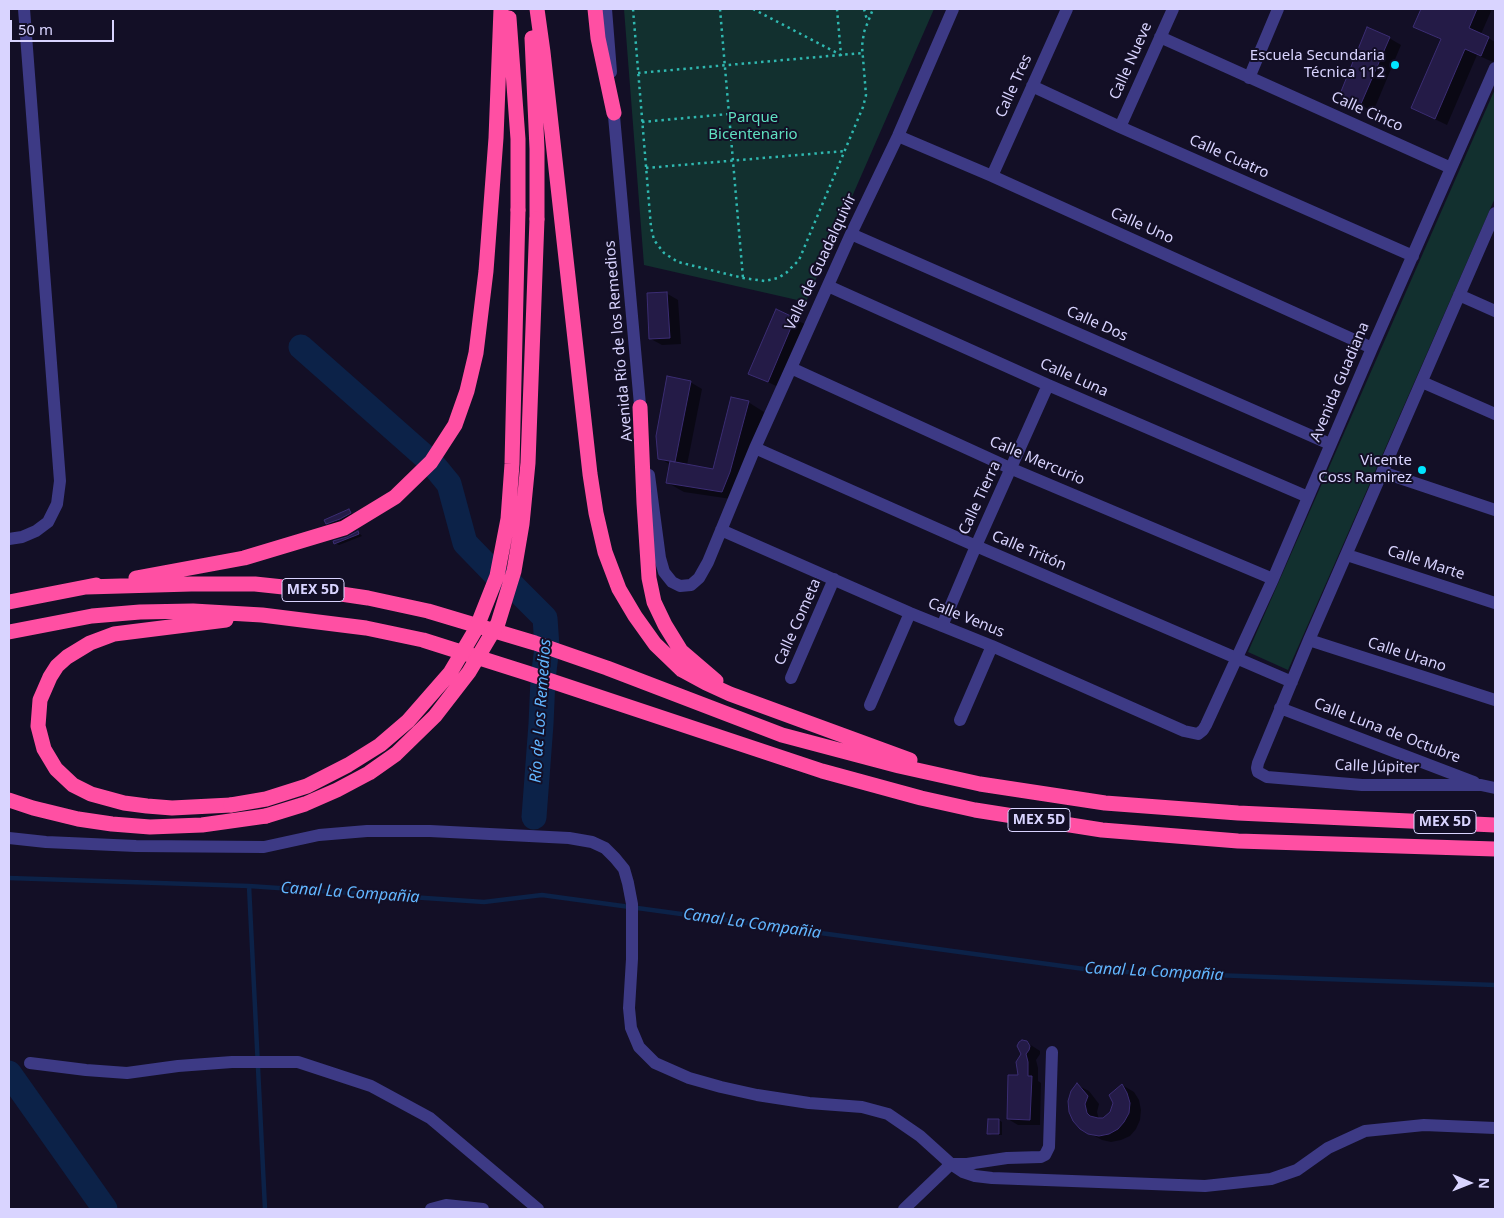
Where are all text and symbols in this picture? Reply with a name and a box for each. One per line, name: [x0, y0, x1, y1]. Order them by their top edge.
scale bar: [12, 10, 116, 42]
text: 50 m: [18, 19, 53, 39]
street label: Calle Nueve: [1106, 19, 1156, 103]
place label: Escuela Secundaria Técnica 112: [1250, 47, 1385, 82]
street label: Calle Tres: [992, 52, 1036, 120]
marker: Escuela Secundaria Técnica 112: [1389, 59, 1401, 71]
street label: Calle Cinco: [1328, 88, 1406, 136]
park label: Parque Bicentenario: [708, 109, 798, 144]
street label: Calle Cuatro: [1186, 131, 1272, 183]
street label: Valle de Guadalquivir: [781, 191, 861, 333]
street label: Calle Uno: [1108, 204, 1176, 248]
street label: Avenida Río de los Remedios: [601, 240, 637, 442]
street label: Calle Dos: [1064, 303, 1130, 345]
street label: Avenida Guadiana: [1307, 320, 1373, 444]
street label: Calle Luna: [1037, 355, 1111, 401]
street label: Calle Mercurio: [987, 433, 1087, 489]
place label: Vicente Coss Ramirez: [1318, 452, 1412, 487]
street label: Calle Tierra: [955, 458, 1005, 538]
marker: Vicente Coss Ramirez: [1416, 464, 1428, 476]
street label: Calle Tritón: [989, 527, 1069, 575]
street label: Calle Marte: [1385, 542, 1467, 584]
street label: Calle Cometa: [771, 576, 825, 668]
road number: MEX 5D: [282, 578, 344, 602]
street label: Calle Venus: [925, 595, 1007, 641]
street label: Calle Urano: [1365, 634, 1449, 676]
water label: Río de Los Remedios: [526, 638, 556, 784]
street label: Calle Luna de Octubre: [1311, 695, 1463, 767]
street label: Calle Júpiter: [1334, 757, 1420, 777]
road number: MEX 5D: [1008, 808, 1070, 832]
road number: MEX 5D: [1414, 810, 1476, 834]
water label: Canal La Compañia: [280, 879, 420, 907]
water label: Canal La Compañia: [682, 905, 822, 943]
water label: Canal La Compañia: [1084, 959, 1224, 985]
north arrow: [1444, 1158, 1494, 1208]
text: N: [1475, 1177, 1494, 1189]

